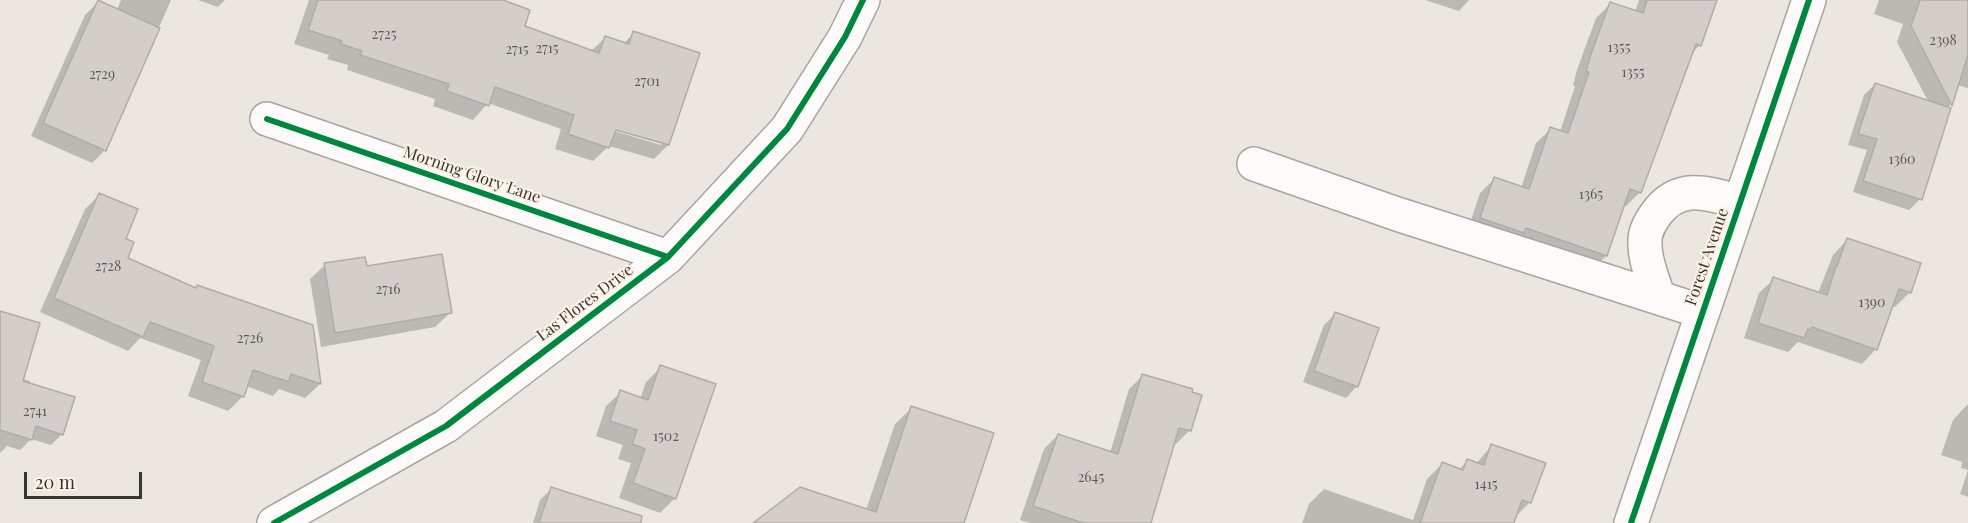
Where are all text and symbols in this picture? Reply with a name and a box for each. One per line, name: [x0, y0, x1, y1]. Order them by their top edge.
house number: 2725: [372, 27, 396, 43]
house number: 2398: [1929, 33, 1957, 49]
house number: 1355: [1608, 40, 1630, 56]
house number: 2715: [535, 41, 559, 57]
house number: 2715: [505, 42, 529, 58]
house number: 1355: [1622, 65, 1644, 81]
house number: 2729: [89, 67, 115, 83]
house number: 2701: [634, 74, 660, 90]
street label: Morning Glory Lane: [401, 142, 543, 208]
house number: 1360: [1889, 152, 1915, 168]
house number: 1365: [1579, 187, 1603, 203]
street label: Forest Avenue: [1681, 206, 1733, 308]
house number: 2728: [95, 259, 121, 275]
street label: Las Flores Drive: [533, 260, 637, 346]
house number: 2716: [376, 282, 400, 298]
house number: 1390: [1859, 295, 1885, 311]
house number: 2726: [237, 331, 263, 347]
house number: 2741: [23, 404, 47, 420]
house number: 1502: [653, 429, 679, 445]
scale bar: [27, 460, 146, 498]
text: 20 m: [35, 470, 75, 494]
house number: 2645: [1078, 470, 1104, 486]
house number: 1415: [1475, 477, 1497, 493]

